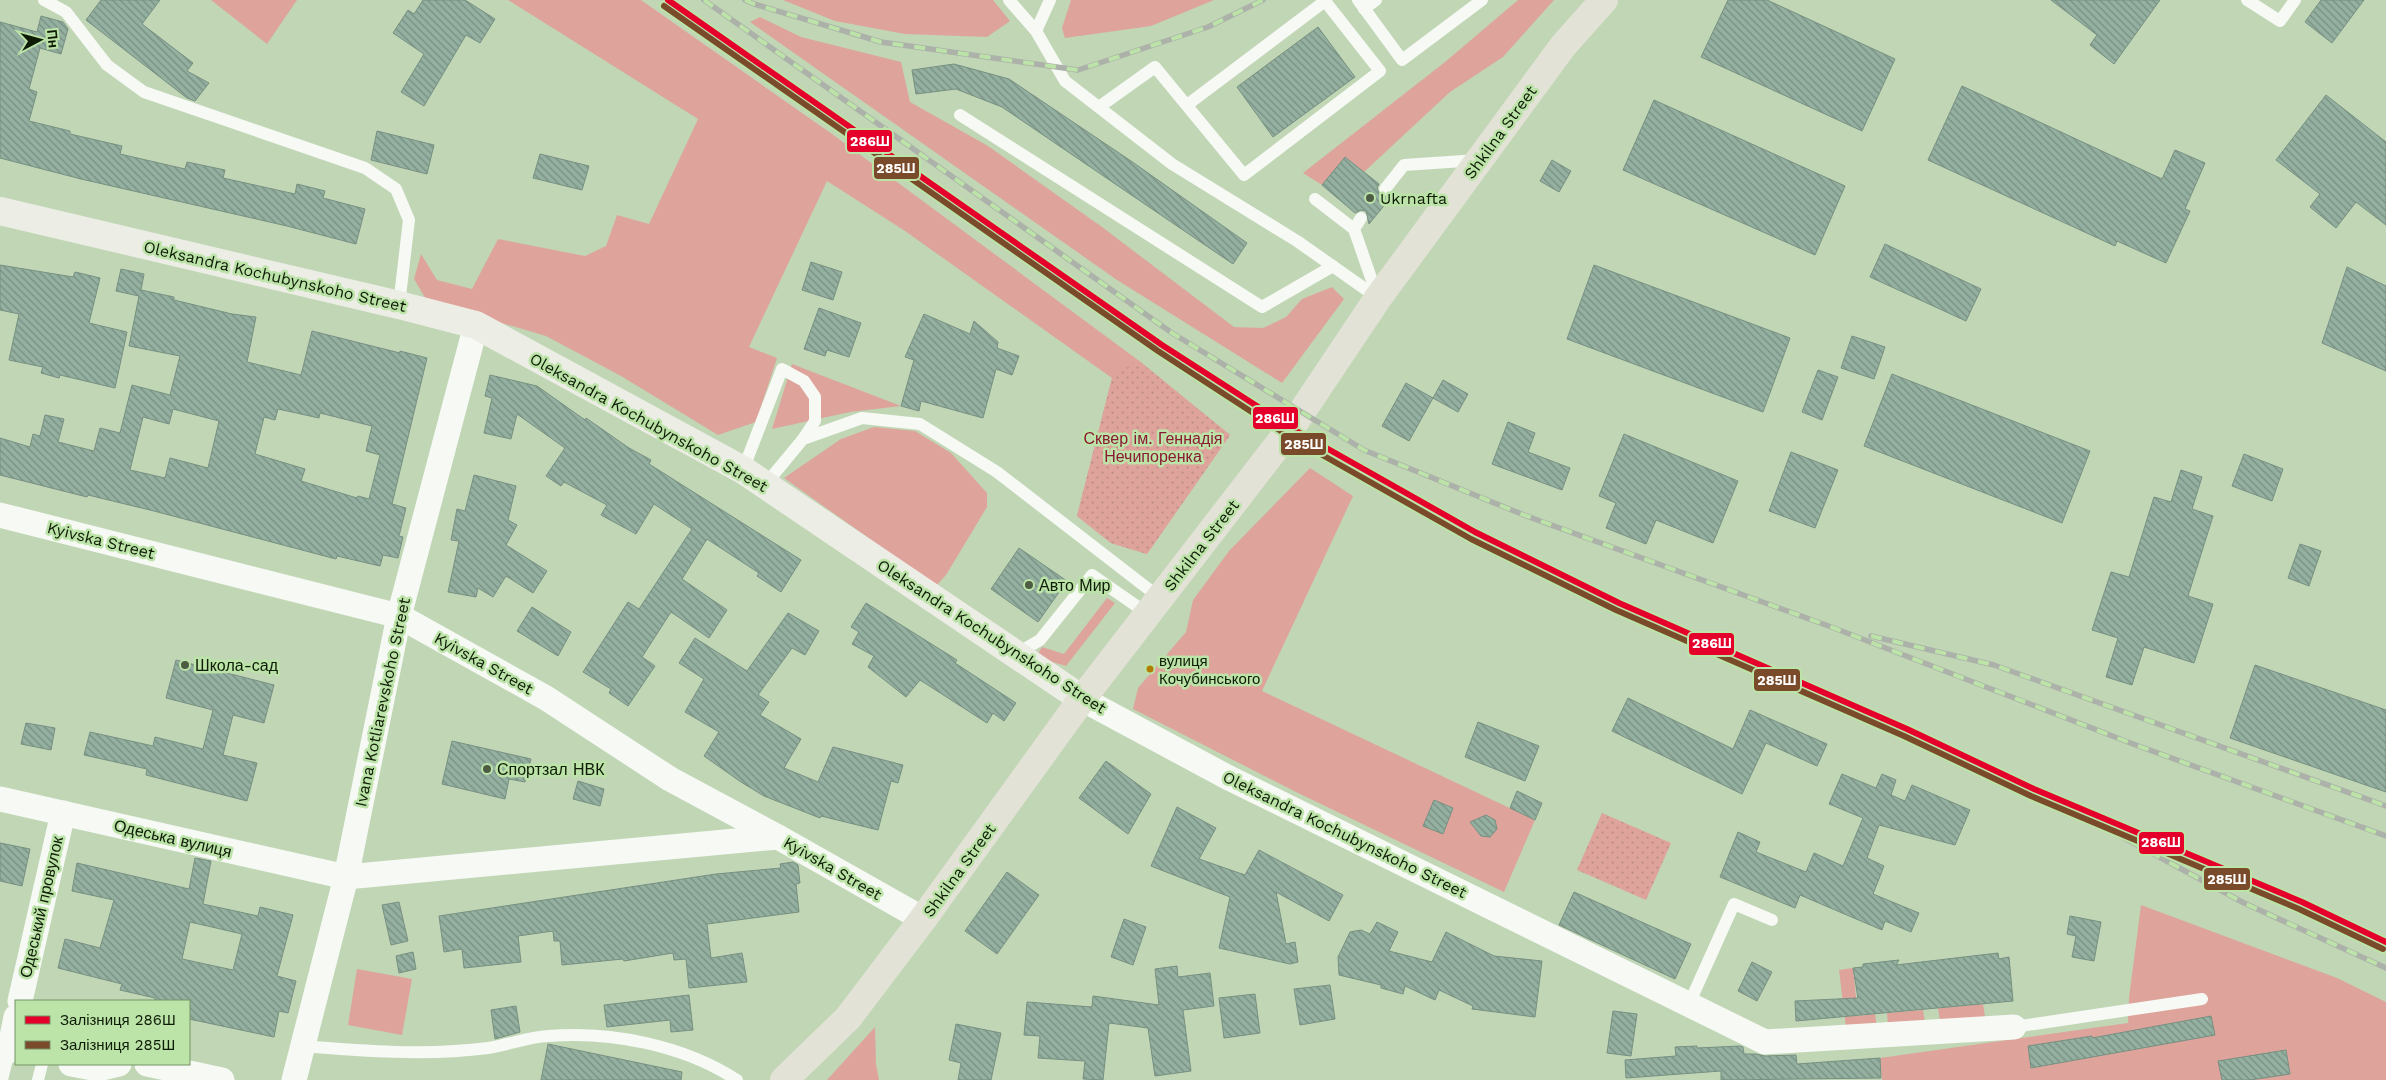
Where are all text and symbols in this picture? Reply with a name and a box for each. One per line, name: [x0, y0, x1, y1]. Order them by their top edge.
north arrow: [15, 15, 65, 65]
text: Пн: [44, 29, 62, 49]
street label: Shkilna Street: [1460, 82, 1541, 183]
line badge: 286Ш: [846, 129, 893, 153]
text: 286Ш: [850, 133, 890, 149]
line badge: 285Ш: [873, 156, 920, 180]
text: 285Ш: [876, 160, 916, 176]
place label: Ukrnafta: [1380, 189, 1447, 208]
marker: Ukrnafta: [1364, 192, 1376, 204]
street label: Oleksandra Kochubynskoho Street: [142, 237, 408, 316]
street label: Oleksandra Kochubynskoho Street: [527, 349, 771, 496]
line badge: 286Ш: [1252, 406, 1299, 430]
text: 286Ш: [1255, 410, 1295, 426]
park label: Сквер ім. Геннадія Нечипоренка: [1083, 429, 1223, 466]
line badge: 285Ш: [1280, 432, 1327, 456]
text: 285Ш: [1284, 436, 1324, 452]
street label: Shkilna Street: [1160, 496, 1243, 595]
street label: Kyivska Street: [45, 518, 157, 563]
street label: Oleksandra Kochubynskoho Street: [874, 555, 1110, 718]
place label: Авто Мир: [1039, 576, 1111, 595]
marker: Авто Мир: [1023, 579, 1035, 591]
street label: Ivana Kotliarevskoho Street: [351, 595, 414, 808]
street label: Kyivska Street: [431, 628, 537, 699]
line badge: 286Ш: [1688, 632, 1735, 656]
text: 286Ш: [1692, 635, 1732, 651]
place label: вулиця Кочубинського: [1159, 652, 1260, 688]
place label: Школа-сад: [195, 656, 279, 675]
marker: Школа-сад: [179, 659, 191, 671]
marker: вулиця Кочубинського: [1145, 664, 1155, 674]
line badge: 285Ш: [1753, 668, 1801, 692]
text: 285Ш: [1757, 672, 1797, 688]
place label: Спортзал НВК: [497, 760, 605, 779]
marker: Спортзал НВК: [481, 763, 493, 775]
street label: Oleksandra Kochubynskoho Street: [1220, 767, 1470, 902]
street label: Одеська вулиця: [112, 816, 234, 861]
street label: Shkilna Street: [919, 820, 1000, 921]
line badge: 286Ш: [2138, 831, 2185, 855]
street label: Kyivska Street: [780, 833, 885, 904]
street label: Одеський провулок: [16, 834, 67, 980]
text: 286Ш: [2141, 834, 2181, 850]
line badge: 285Ш: [2203, 867, 2251, 891]
text: 285Ш: [2207, 871, 2247, 887]
legend: [15, 1000, 190, 1065]
text: Залізниця 286Ш: [60, 1011, 176, 1029]
text: Залізниця 285Ш: [60, 1036, 175, 1054]

